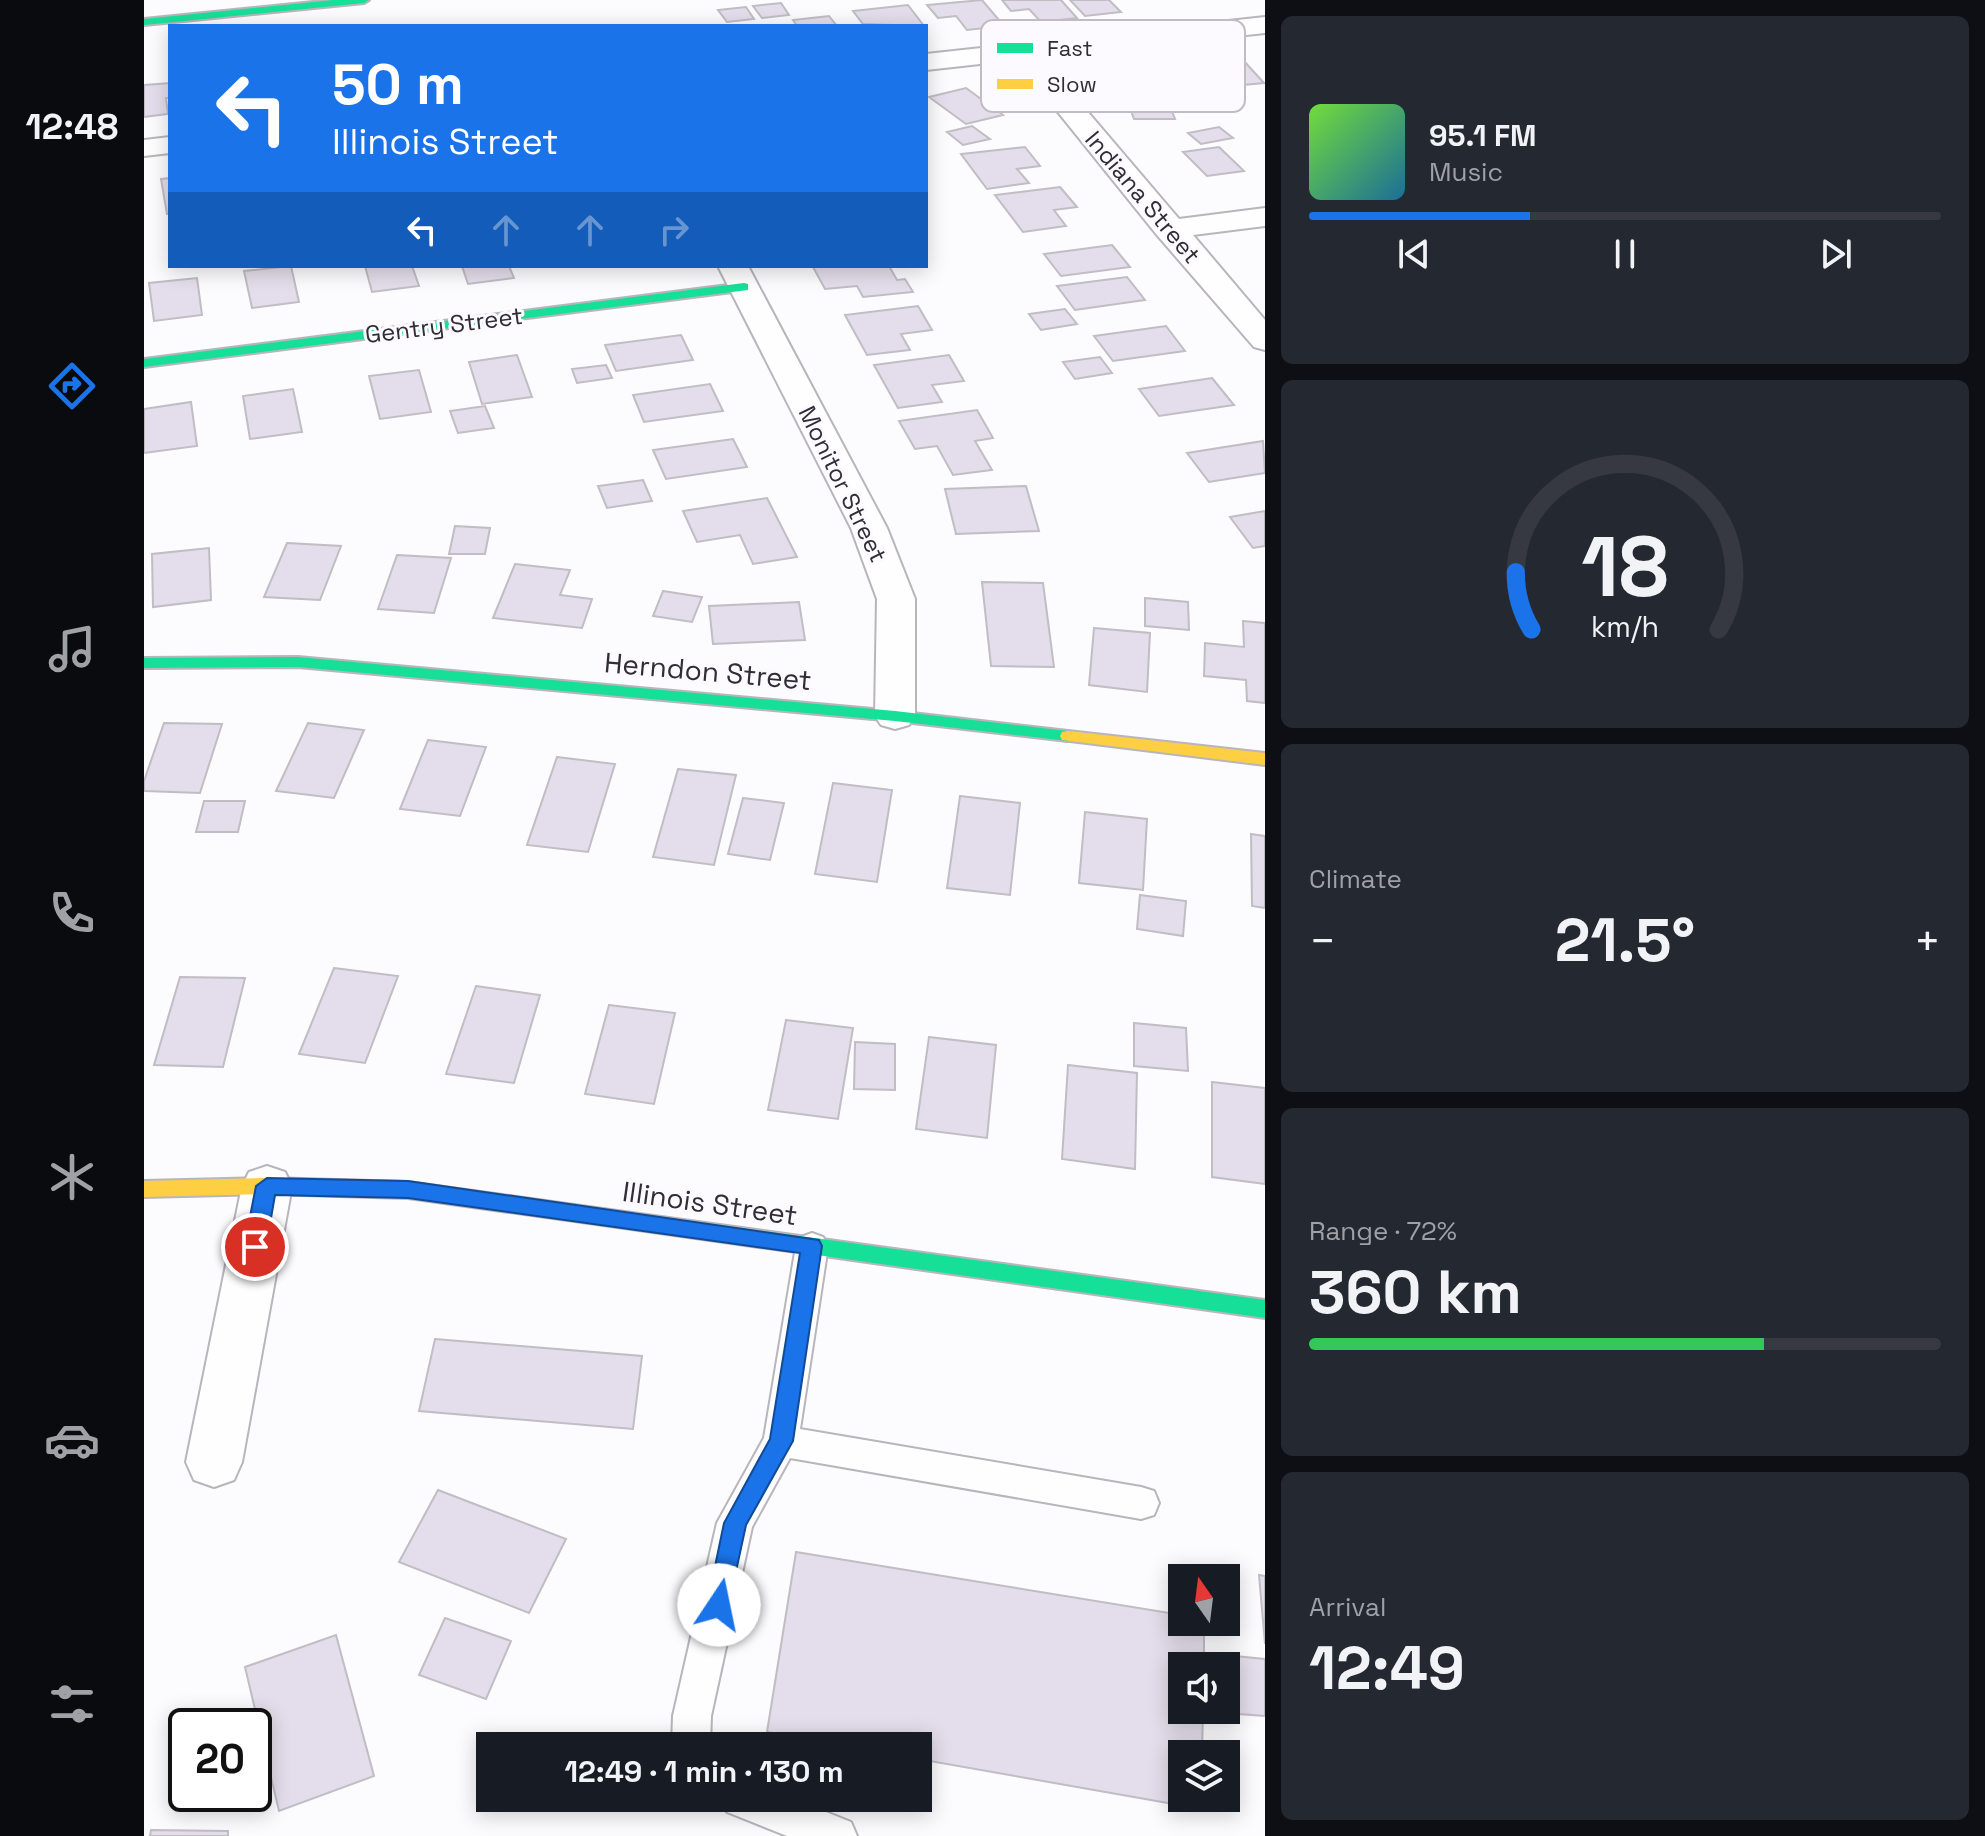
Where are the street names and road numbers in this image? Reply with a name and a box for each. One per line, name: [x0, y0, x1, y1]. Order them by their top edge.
street label: Indiana Street: [1079, 124, 1207, 270]
street label: Gentry Street: [363, 300, 525, 350]
street label: Monitor Street: [792, 401, 894, 567]
street label: Herndon Street: [603, 644, 813, 698]
street label: Illinois Street: [620, 1173, 800, 1233]

